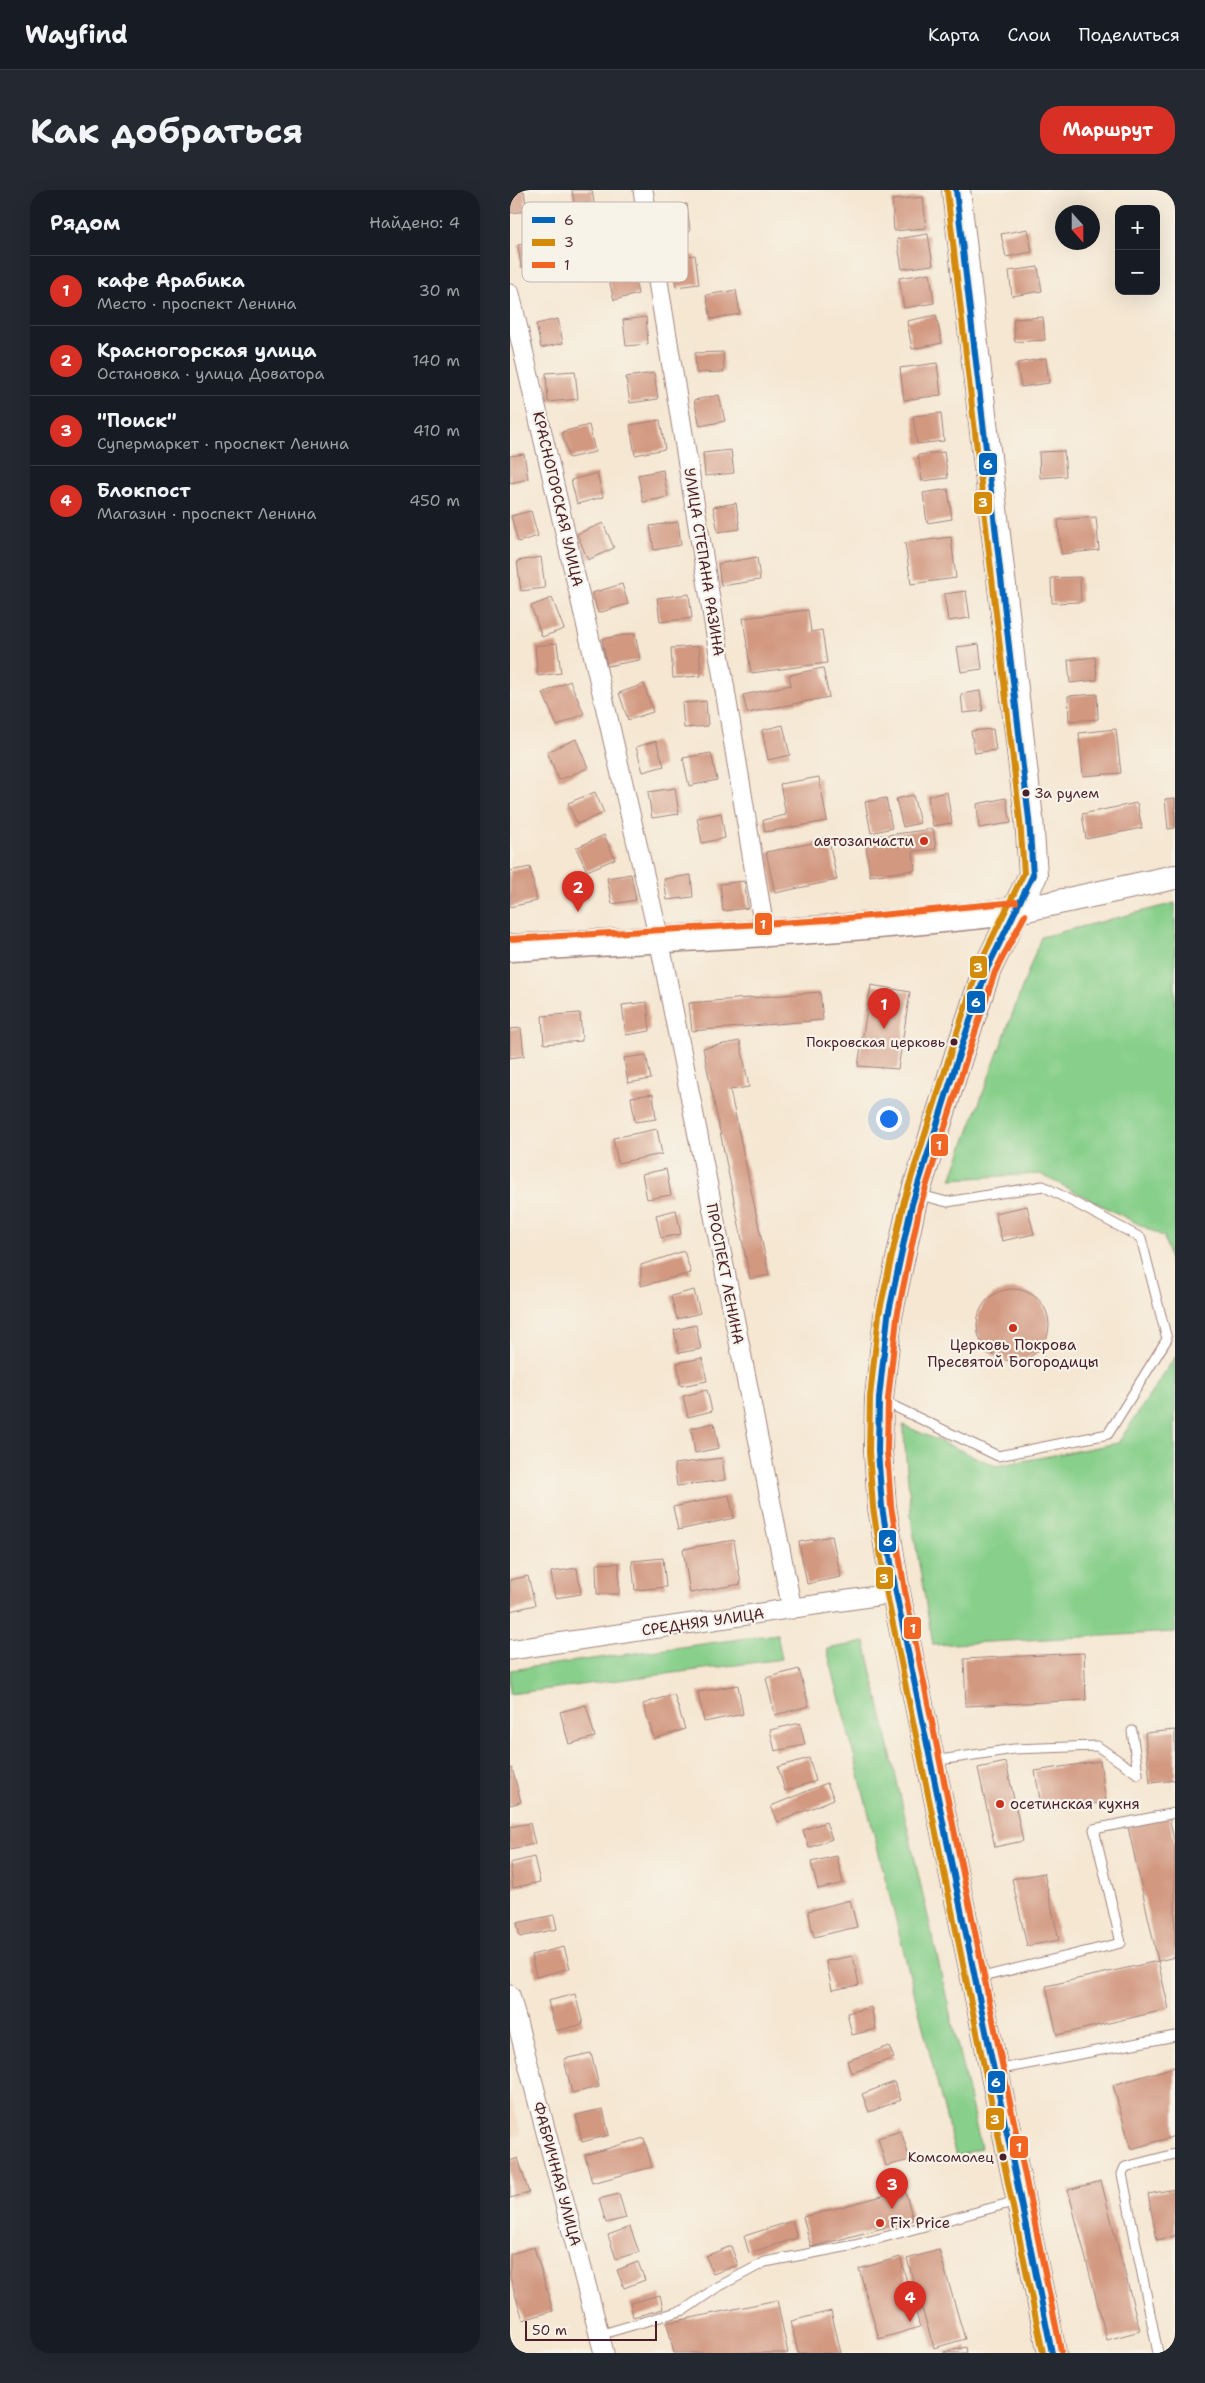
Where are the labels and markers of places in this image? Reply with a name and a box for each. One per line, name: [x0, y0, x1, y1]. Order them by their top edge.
place label: За рулем: [1035, 784, 1099, 802]
marker: За рулем: [1021, 788, 1031, 798]
place label: автозапчасти: [814, 831, 914, 851]
marker: автозапчасти: [918, 835, 930, 847]
pin: 2: [562, 871, 594, 912]
pin: 1: [868, 988, 900, 1029]
place label: Покровская церковь: [806, 1033, 945, 1051]
marker: Покровская церковь: [949, 1037, 959, 1047]
marker: Церковь Покрова Пресвятой Богородицы: [1007, 1322, 1019, 1334]
place label: Церковь Покрова Пресвятой Богородицы: [927, 1335, 1099, 1372]
place label: осетинская кухня: [1010, 1794, 1140, 1814]
marker: осетинская кухня: [994, 1798, 1006, 1810]
place label: Комсомолец: [908, 2148, 994, 2166]
marker: Комсомолец: [998, 2152, 1008, 2162]
pin: 3: [876, 2168, 908, 2209]
place label: Fix Price: [890, 2213, 950, 2233]
marker: Fix Price: [874, 2217, 886, 2229]
pin: 4: [894, 2281, 926, 2322]

